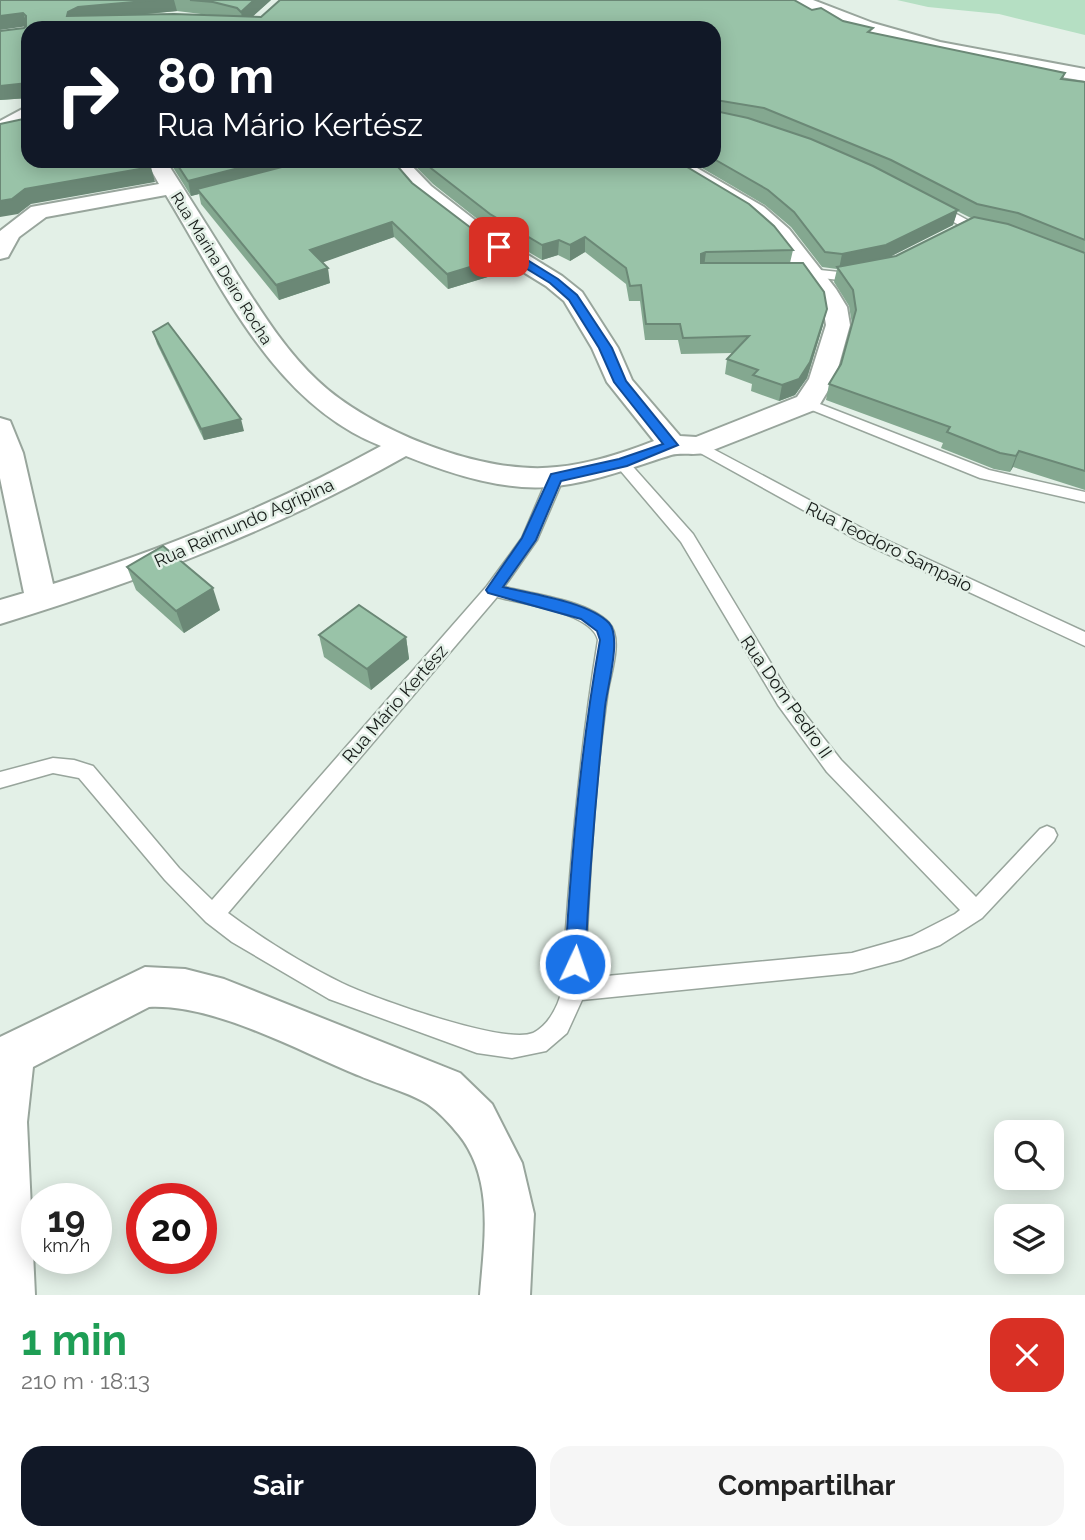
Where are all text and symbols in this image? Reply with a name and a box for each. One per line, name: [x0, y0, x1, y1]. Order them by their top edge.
text: 80 m: [157, 47, 274, 104]
icon: right: [42, 49, 133, 140]
text: Rua Mário Kertész: [157, 106, 423, 143]
street label: Rua Marina Deiro Rocha: [167, 188, 276, 348]
pin: [469, 217, 529, 277]
icon: arrive: [480, 228, 518, 266]
street label: Rua Raimundo Agripina: [151, 473, 337, 572]
street label: Rua Teodoro Sampaio: [803, 497, 976, 596]
street label: Rua Dom Pedro II: [736, 632, 836, 762]
street label: Rua Mário Kertész: [338, 640, 452, 767]
position arrow: [538, 927, 612, 1001]
map controls: [994, 1120, 1064, 1274]
button: search: [994, 1120, 1064, 1190]
speed limit sign: 20: [126, 1183, 217, 1274]
text: 19: [48, 1199, 85, 1240]
button: layers: [994, 1204, 1064, 1274]
text: km/h: [43, 1235, 90, 1256]
text: 1 min: [21, 1316, 127, 1365]
button: close: [990, 1318, 1064, 1392]
text: 210 m · 18:13: [21, 1367, 150, 1394]
button: Sair: [21, 1446, 536, 1526]
button: Compartilhar: [550, 1446, 1064, 1526]

